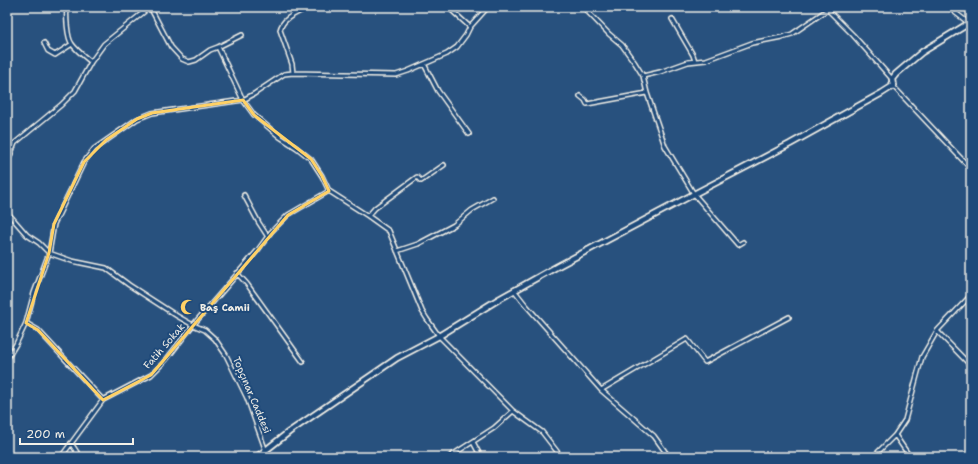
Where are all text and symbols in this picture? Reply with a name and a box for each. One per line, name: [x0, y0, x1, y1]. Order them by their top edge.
mosque icon: Baş Camii: [179, 298, 197, 316]
place label: Baş Camii: [200, 301, 250, 314]
street label: Fatih Sokak: [141, 320, 188, 372]
street label: Topçınar Caddesi: [230, 355, 274, 436]
scale bar: [20, 420, 133, 446]
text: 200 m: [26, 426, 65, 442]

